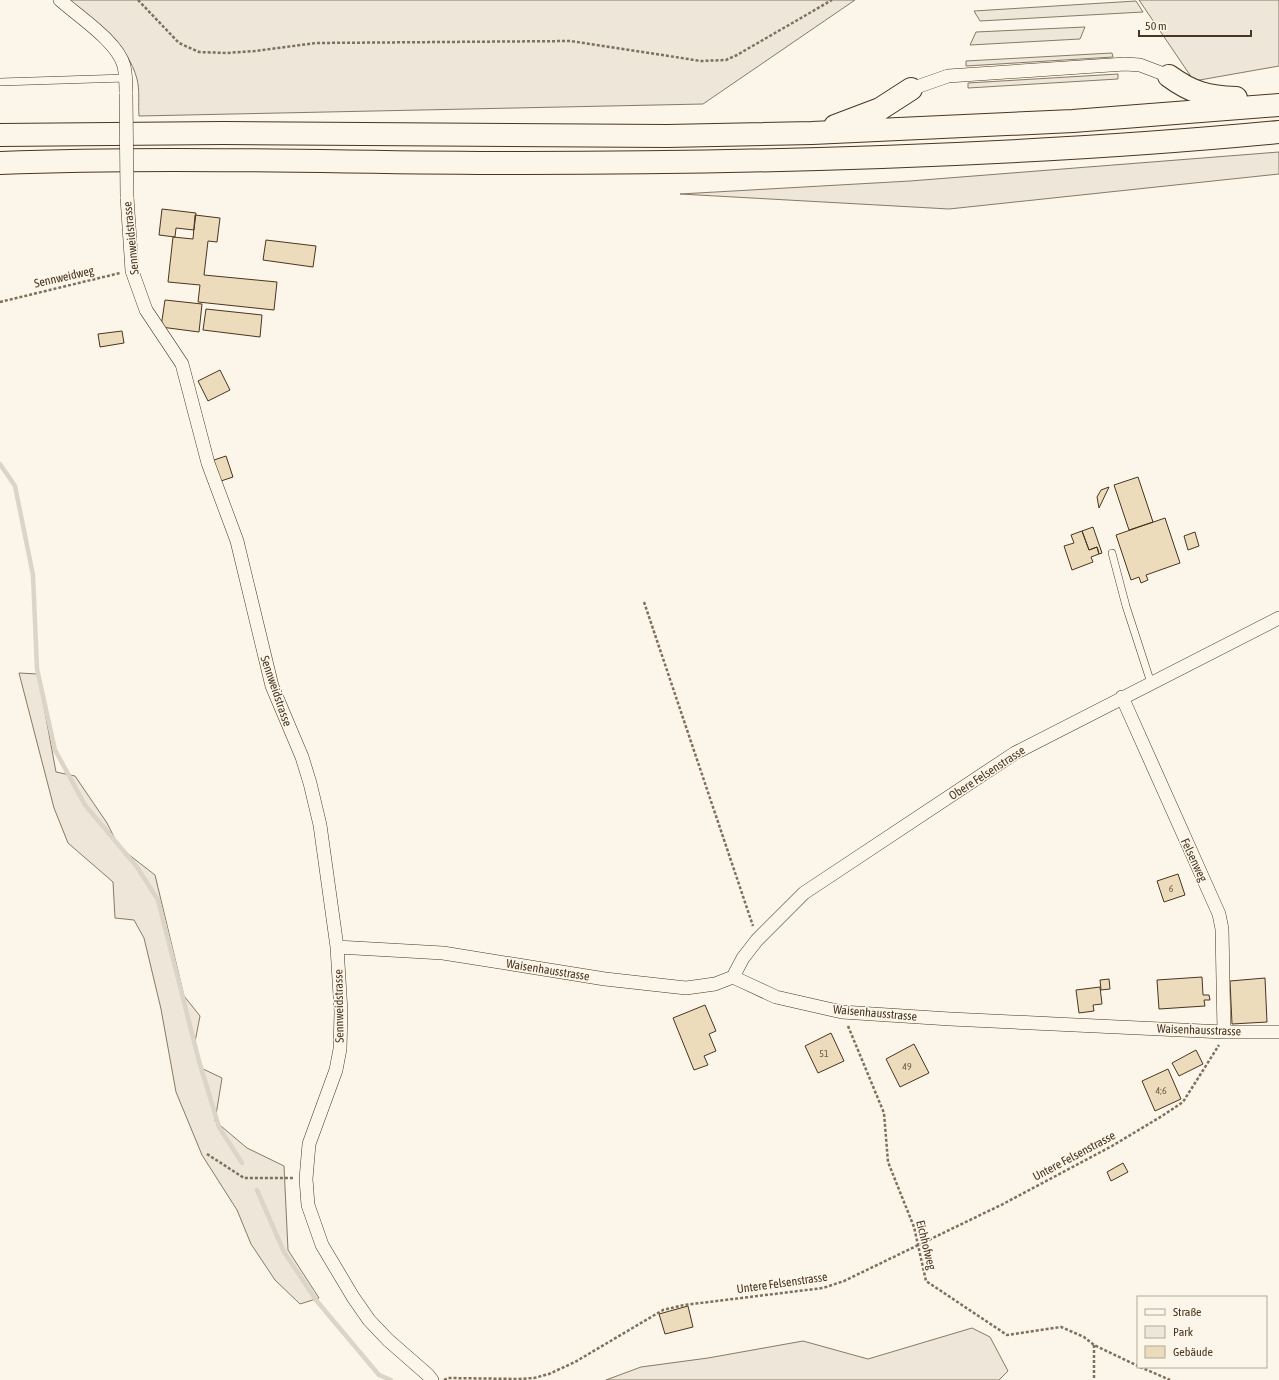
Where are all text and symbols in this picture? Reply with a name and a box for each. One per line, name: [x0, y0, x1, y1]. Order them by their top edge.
scale bar: [1139, 12, 1251, 38]
text: 50 m: [1145, 19, 1167, 33]
street label: Sennweidstrasse: [120, 201, 142, 275]
street label: Sennweidweg: [33, 263, 96, 291]
street label: Sennweidstrasse: [257, 654, 295, 728]
street label: Obere Felsenstrasse: [946, 743, 1028, 803]
street label: Felsenweg: [1178, 836, 1210, 885]
house number: 6: [1169, 883, 1174, 894]
street label: Waisenhausstrasse: [505, 957, 591, 983]
street label: Sennweidstrasse: [331, 969, 347, 1043]
street label: Waisenhausstrasse: [832, 1002, 918, 1024]
street label: Waisenhausstrasse: [1157, 1022, 1241, 1038]
house number: 51: [819, 1048, 829, 1059]
house number: 49: [902, 1061, 912, 1072]
house number: 4;6: [1155, 1085, 1167, 1096]
street label: Untere Felsenstrasse: [1030, 1128, 1118, 1184]
street label: Eichhofweg: [913, 1219, 939, 1272]
street label: Untere Felsenstrasse: [736, 1270, 828, 1296]
legend: [1137, 1296, 1267, 1368]
text: Straße: [1173, 1305, 1201, 1319]
text: Park: [1173, 1325, 1194, 1339]
text: Gebäude: [1173, 1345, 1213, 1359]

